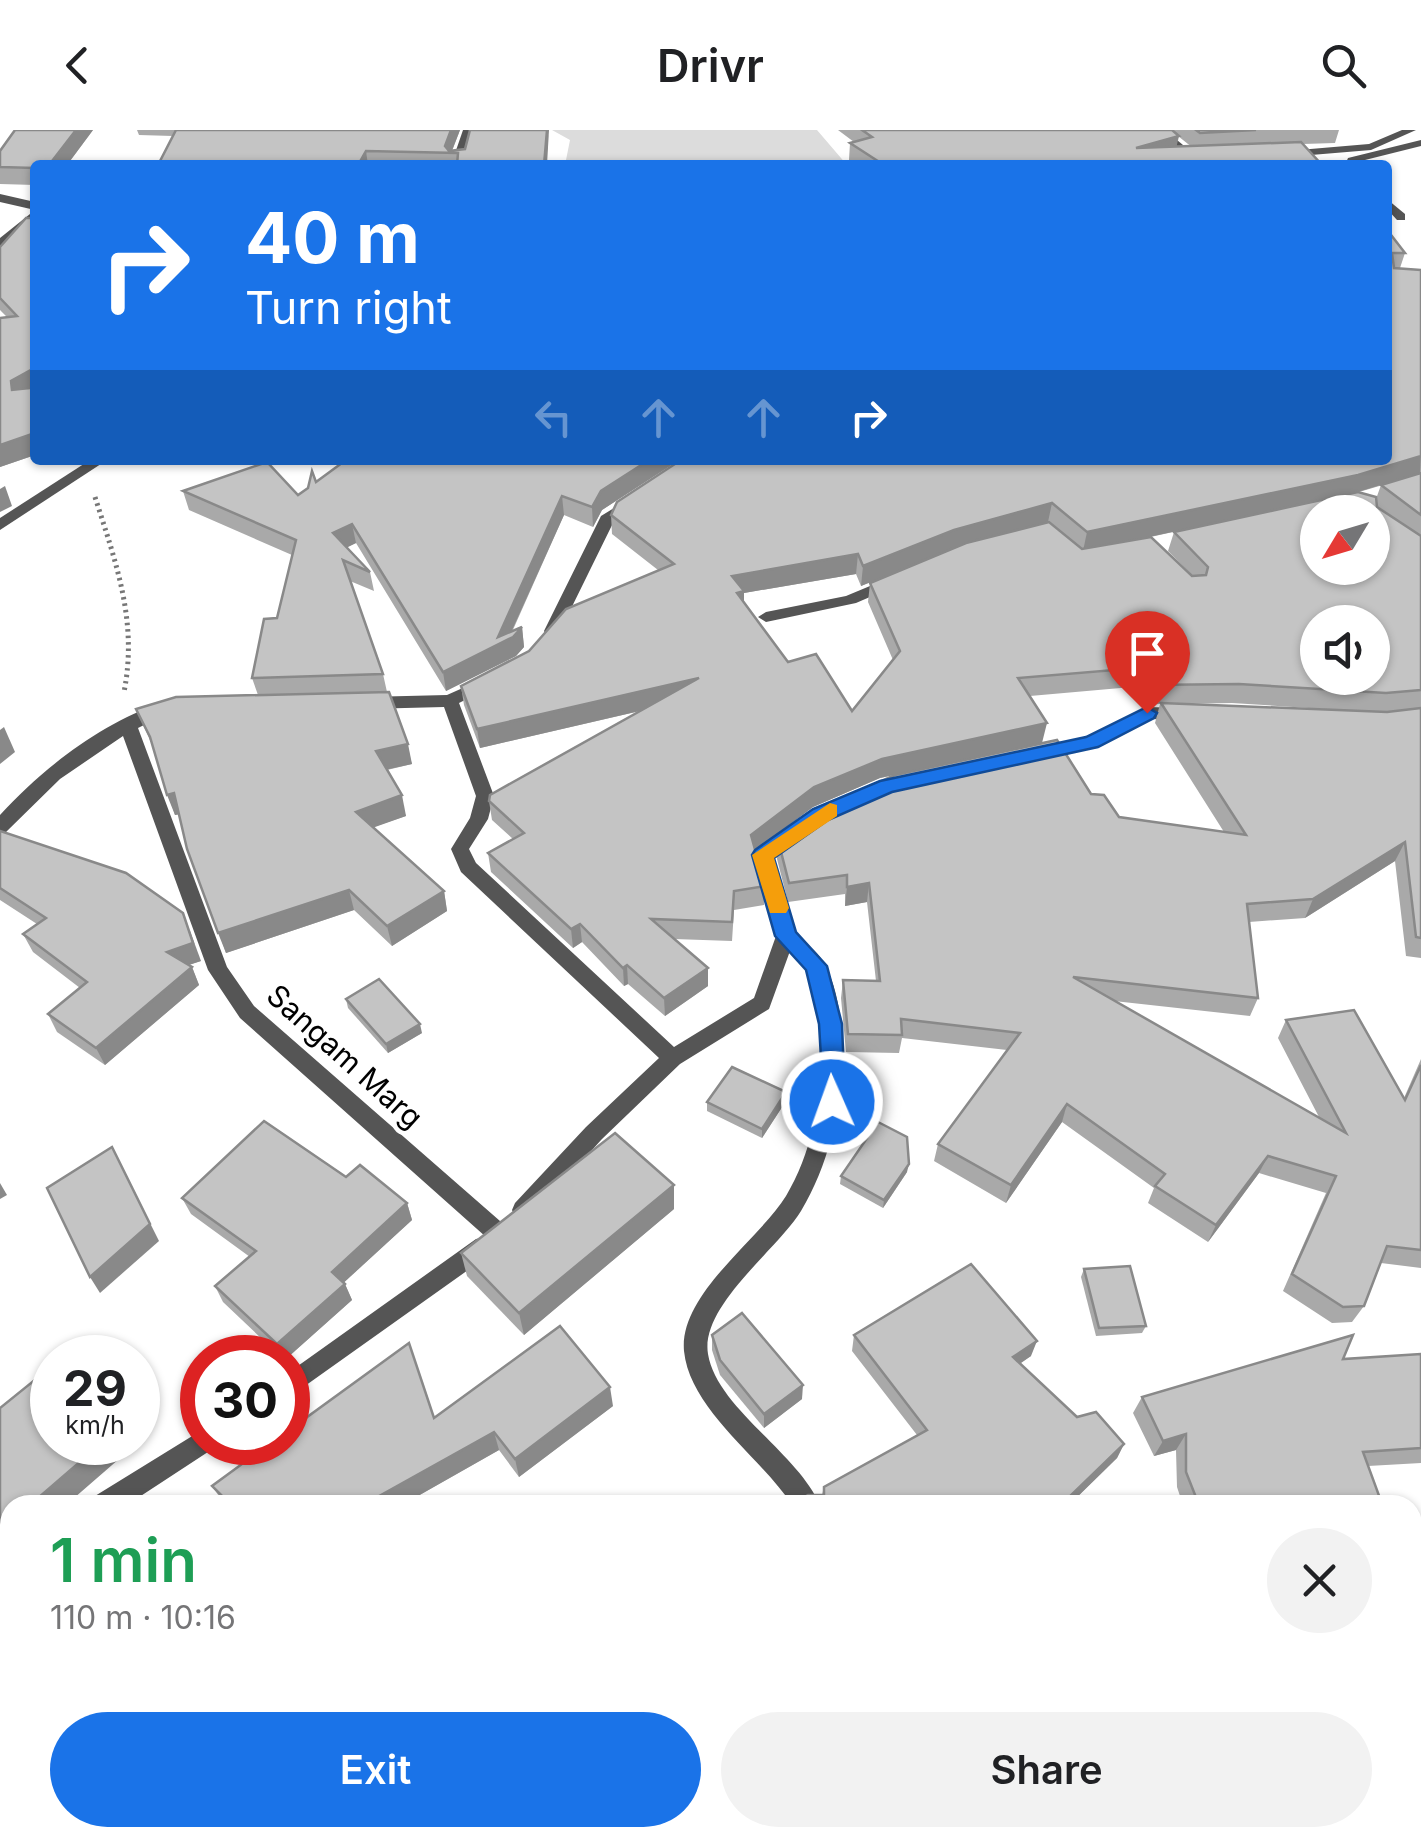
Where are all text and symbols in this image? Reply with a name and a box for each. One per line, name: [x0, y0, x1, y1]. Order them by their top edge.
icon: back: [50, 38, 105, 93]
text: Drivr: [657, 38, 764, 93]
icon: search: [1316, 38, 1371, 93]
text: 40 m: [245, 195, 420, 280]
icon: right: [80, 200, 210, 330]
text: Turn right: [245, 280, 452, 335]
icon: left: [526, 390, 581, 445]
icon: ahead: [631, 390, 686, 445]
icon: ahead: [736, 390, 791, 445]
icon: right: [841, 390, 896, 445]
north arrow: [1300, 495, 1390, 585]
map controls: [1300, 495, 1390, 695]
button: sound: [1300, 605, 1390, 695]
pin: [1105, 611, 1190, 714]
icon: arrive: [1120, 626, 1175, 681]
street label: Sangam Marg: [260, 977, 430, 1135]
position arrow: [780, 1050, 884, 1154]
speed limit sign: 30: [180, 1335, 310, 1465]
text: 29: [63, 1358, 127, 1418]
text: km/h: [65, 1410, 125, 1440]
text: 1 min: [50, 1524, 197, 1596]
button: close: [1267, 1528, 1372, 1633]
text: 110 m · 10:16: [50, 1598, 236, 1637]
button: Exit: [50, 1712, 701, 1827]
button: Share: [721, 1712, 1372, 1827]

